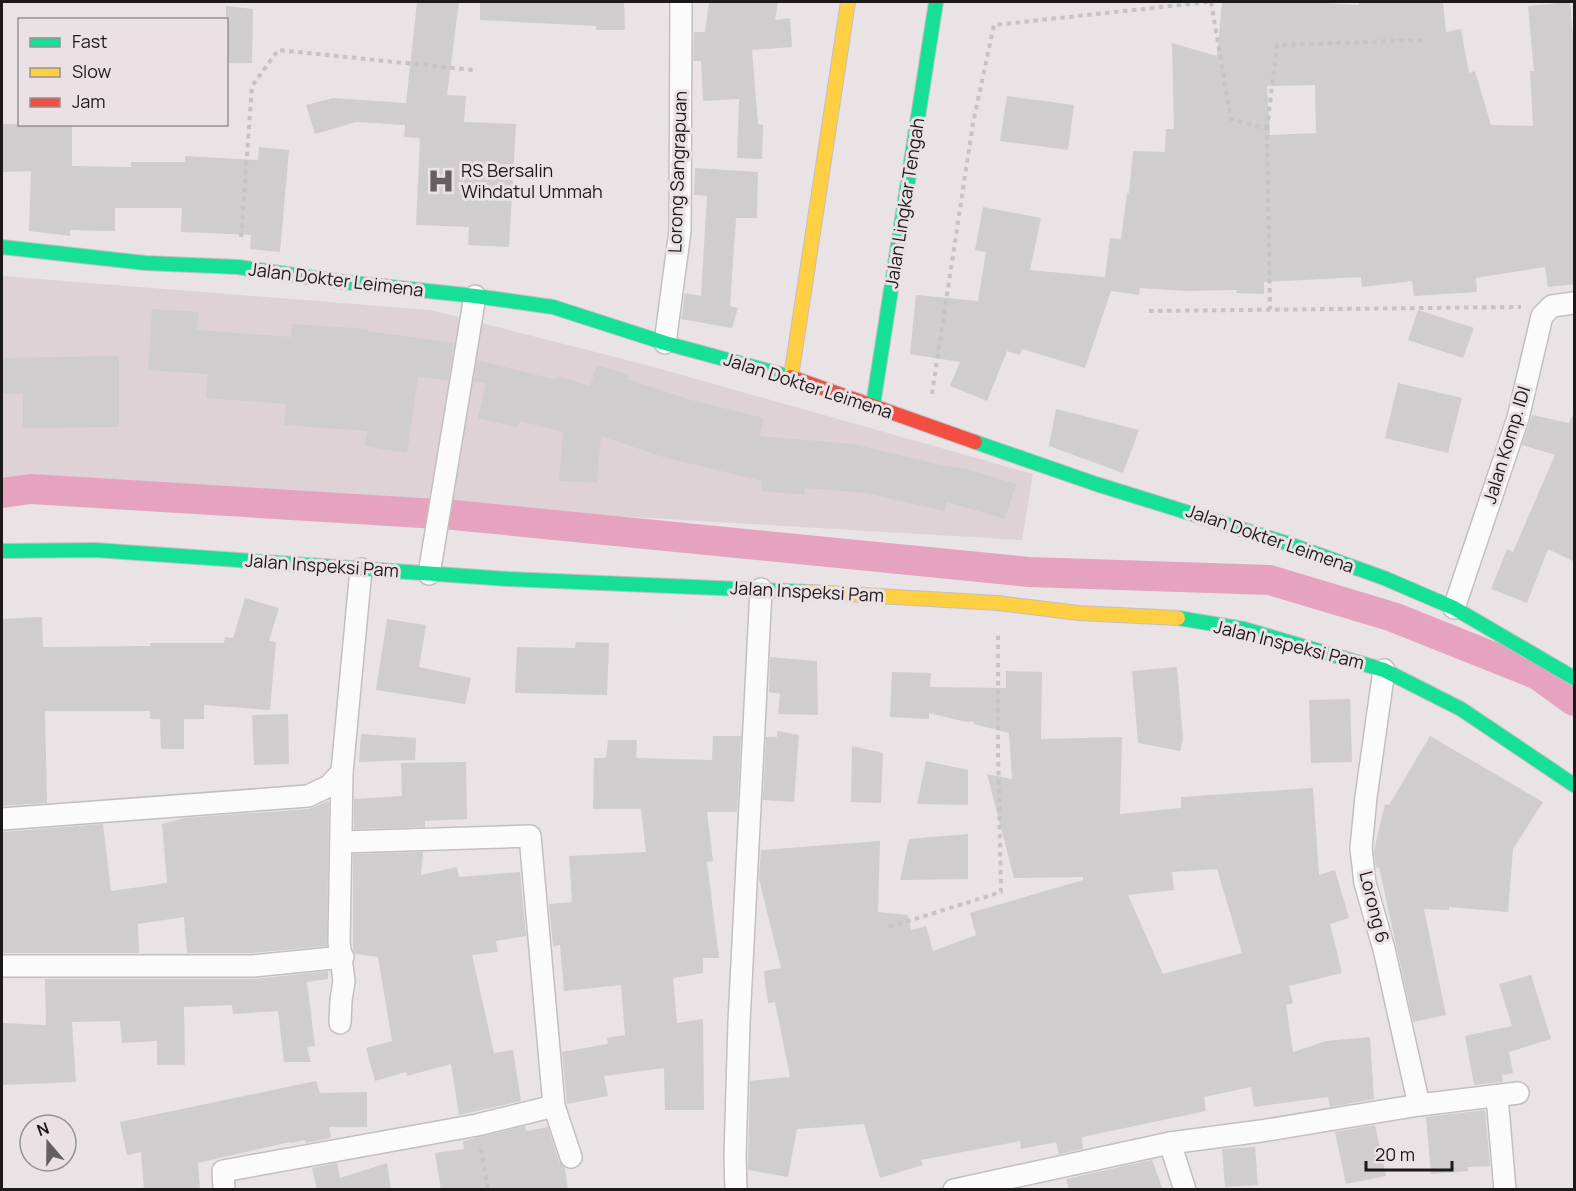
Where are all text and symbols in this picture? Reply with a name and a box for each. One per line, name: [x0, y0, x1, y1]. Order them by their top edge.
legend: [18, 18, 228, 126]
text: Fast: [72, 29, 107, 53]
text: Slow: [72, 59, 112, 83]
text: Jam: [72, 89, 106, 113]
street label: Lorong Sangrapuan: [662, 90, 692, 254]
street label: Jalan Lingkar Tengah: [879, 116, 929, 290]
place label: RS Bersalin Wihdatul Ummah: [461, 158, 603, 203]
hospital icon: RS Bersalin Wihdatul Ummah: [426, 166, 456, 196]
street label: Jalan Dokter Leimena: [247, 256, 425, 302]
street label: Jalan Dokter Leimena: [721, 346, 896, 424]
street label: Jalan Komp. IDI: [1477, 383, 1535, 506]
street label: Jalan Dokter Leimena: [1183, 498, 1357, 578]
street label: Jalan Inspeksi Pam: [244, 548, 400, 582]
street label: Jalan Inspeksi Pam: [729, 575, 885, 607]
street label: Jalan Inspeksi Pam: [1212, 614, 1367, 674]
street label: Lorong 6: [1355, 868, 1395, 945]
north arrow: [18, 1113, 78, 1173]
text: N: [34, 1117, 52, 1141]
scale bar: [1366, 1134, 1452, 1172]
text: 20 m: [1375, 1142, 1415, 1166]

